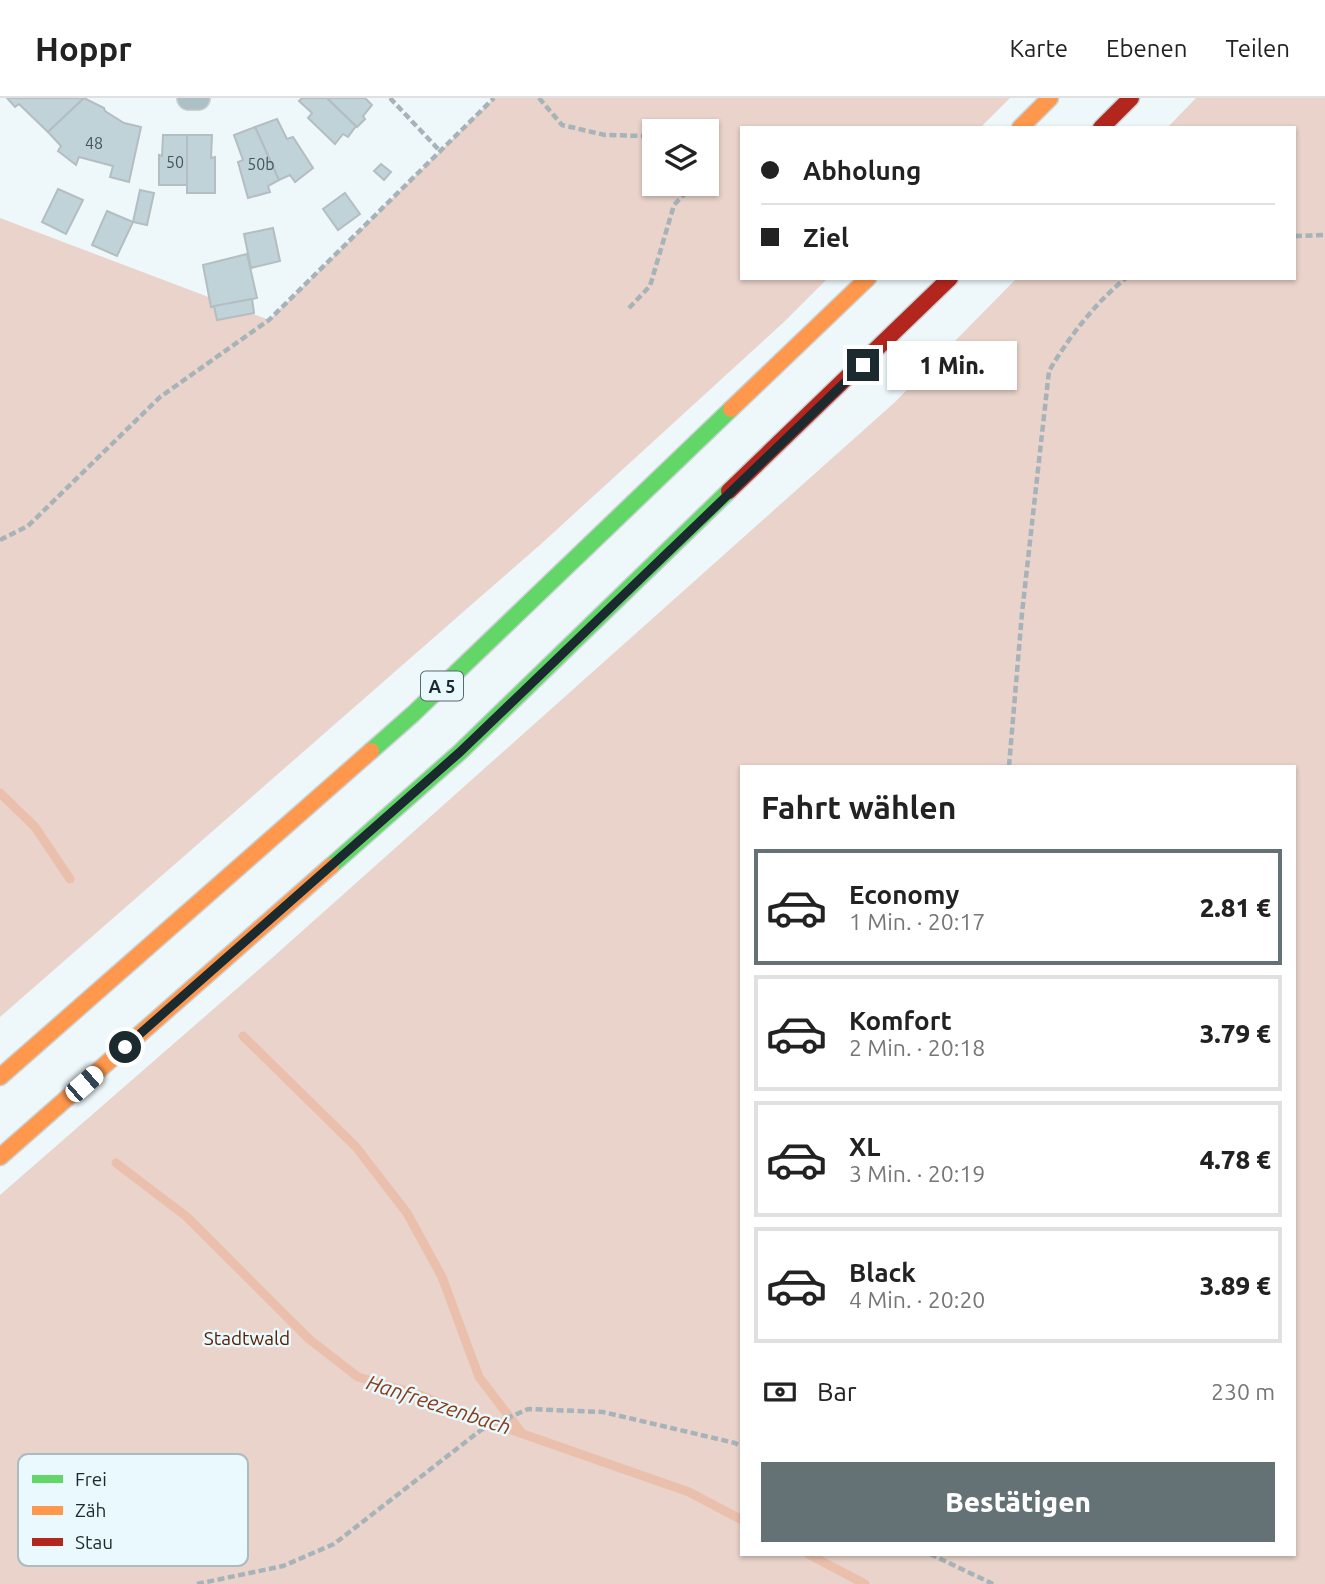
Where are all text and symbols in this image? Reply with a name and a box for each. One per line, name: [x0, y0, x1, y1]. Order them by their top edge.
text: Hoppr: [35, 30, 132, 67]
text: Karte: [1009, 35, 1068, 62]
text: Ebenen: [1106, 35, 1187, 62]
text: Teilen: [1225, 35, 1290, 62]
map controls: [642, 119, 719, 196]
button: layers: [642, 119, 719, 196]
house number: 48: [85, 134, 103, 152]
house number: 50: [166, 153, 184, 171]
house number: 50b: [247, 155, 275, 173]
text: Abholung: [803, 156, 921, 185]
text: Ziel: [803, 223, 849, 252]
callout: 1 Min.: [888, 341, 1017, 390]
route end: [847, 349, 879, 381]
text: 1 Min.: [920, 353, 984, 378]
road number: A 5: [421, 672, 463, 700]
text: Fahrt wählen: [761, 789, 956, 825]
icon: car: [765, 876, 828, 939]
text: Economy: [849, 880, 959, 909]
text: 2.81 €: [1200, 893, 1271, 922]
text: 1 Min. · 20:17: [849, 909, 985, 934]
icon: car: [765, 1002, 828, 1065]
text: Komfort: [849, 1006, 952, 1035]
text: 3.79 €: [1200, 1019, 1271, 1048]
route start: [109, 1031, 141, 1063]
text: 2 Min. · 20:18: [849, 1035, 985, 1060]
car: [62, 1062, 107, 1106]
icon: car: [765, 1128, 828, 1191]
text: XL: [849, 1132, 880, 1161]
text: 4.78 €: [1200, 1145, 1271, 1174]
text: 3 Min. · 20:19: [849, 1161, 985, 1186]
icon: car: [765, 1254, 828, 1317]
text: Black: [849, 1258, 916, 1287]
text: 3.89 €: [1200, 1271, 1271, 1300]
text: 4 Min. · 20:20: [849, 1287, 985, 1312]
park label: Stadtwald: [204, 1327, 290, 1349]
water label: Hanfreezenbach: [364, 1369, 514, 1439]
icon: cash: [761, 1373, 799, 1411]
text: Bar: [817, 1377, 857, 1406]
text: 230 m: [1211, 1379, 1275, 1404]
legend: [18, 1454, 248, 1566]
button: Bestätigen: [761, 1462, 1275, 1542]
text: Frei: [75, 1468, 107, 1490]
text: Zäh: [75, 1499, 106, 1521]
text: Stau: [75, 1531, 113, 1553]

